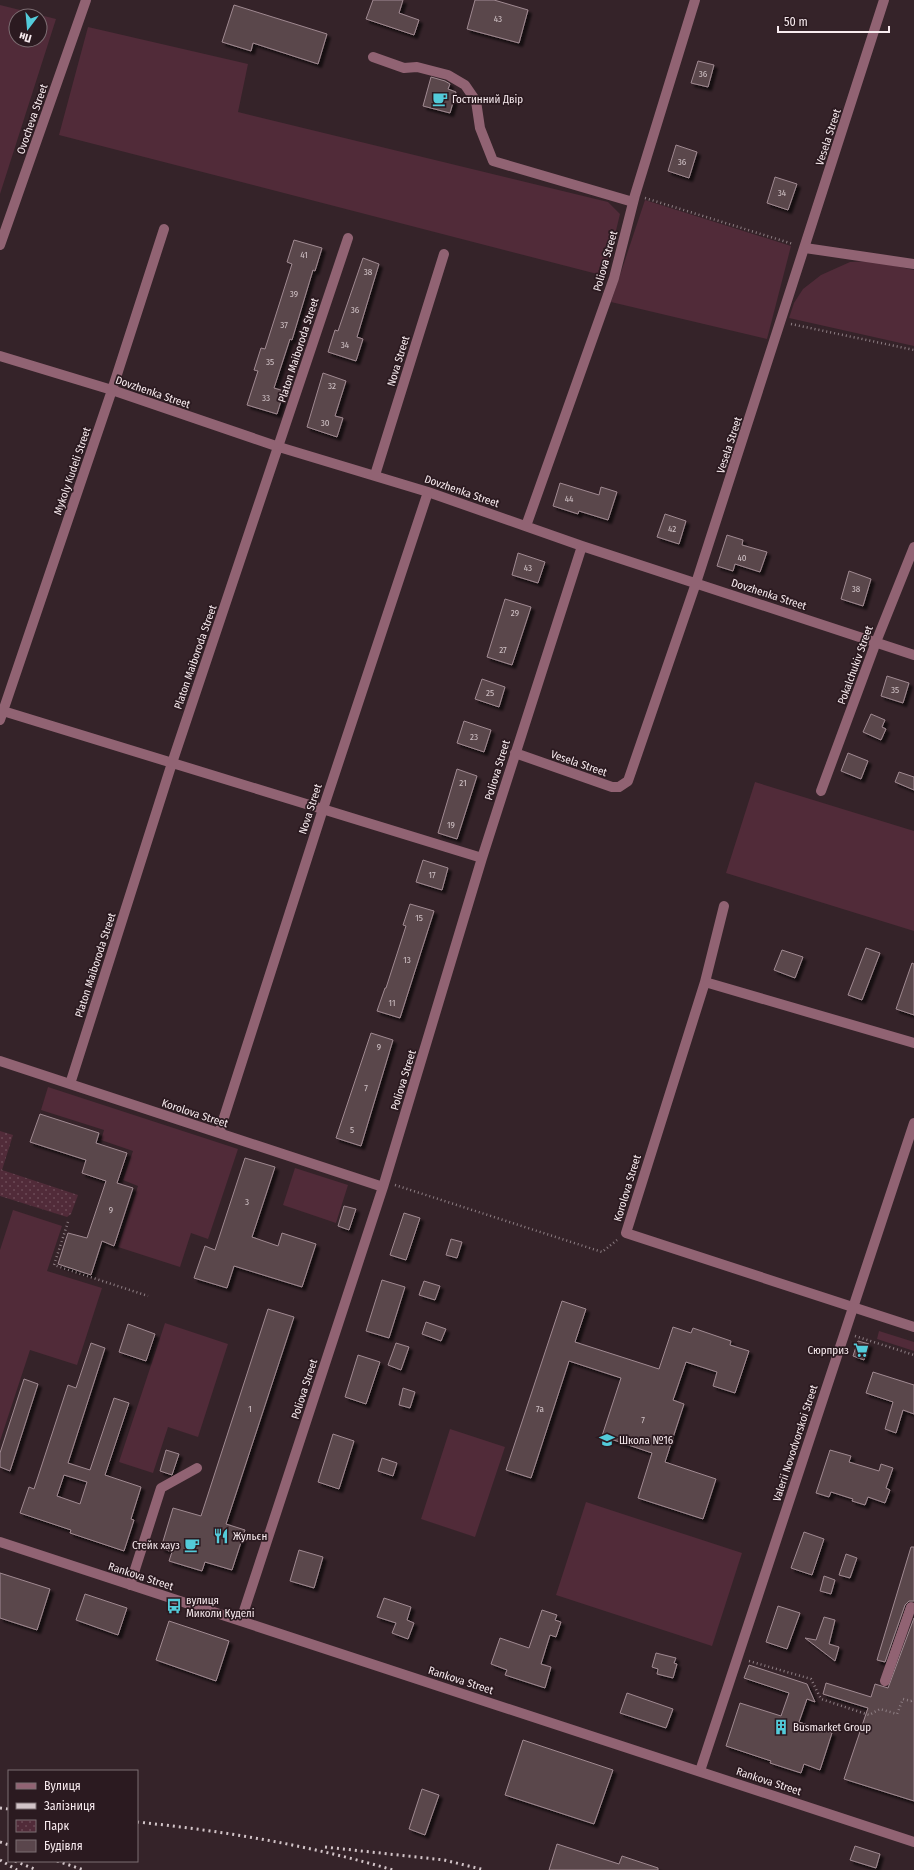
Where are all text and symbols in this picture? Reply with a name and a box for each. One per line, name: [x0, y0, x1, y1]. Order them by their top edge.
north arrow: [8, 8, 48, 48]
scale bar: [778, 8, 889, 34]
house number: 43: [494, 14, 502, 24]
text: 50 m: [784, 15, 808, 29]
text: Пн: [17, 29, 33, 45]
house number: 36: [699, 69, 708, 79]
street label: Ovocheva Street: [14, 82, 51, 156]
cafe icon: Гостинний Двір: [431, 90, 449, 108]
place label: Гостинний Двір: [452, 93, 523, 106]
street label: Vesela Street: [813, 107, 844, 167]
house number: 36: [678, 157, 687, 167]
house number: 34: [778, 188, 787, 198]
street label: Poliova Street: [591, 229, 620, 293]
house number: 41: [300, 250, 308, 260]
house number: 38: [364, 267, 373, 277]
house number: 39: [290, 289, 298, 299]
street label: Platon Maiboroda Street: [275, 296, 322, 404]
house number: 36: [351, 305, 360, 315]
house number: 37: [280, 320, 288, 330]
street label: Nova Street: [385, 334, 412, 388]
house number: 34: [341, 340, 350, 350]
house number: 35: [266, 357, 274, 367]
street label: Dovzhenka Street: [114, 374, 192, 412]
house number: 32: [328, 381, 336, 391]
house number: 33: [262, 393, 270, 403]
street label: Vesela Street: [714, 415, 745, 475]
house number: 30: [321, 418, 330, 428]
street label: Mykoly Kudeli Street: [51, 425, 94, 517]
street label: Dovzhenka Street: [423, 473, 501, 511]
house number: 44: [565, 494, 574, 504]
house number: 42: [668, 524, 676, 534]
house number: 40: [737, 553, 747, 563]
house number: 43: [524, 563, 532, 573]
street label: Dovzhenka Street: [730, 576, 809, 613]
house number: 38: [852, 584, 861, 594]
street label: Platon Maiboroda Street: [172, 603, 220, 711]
house number: 29: [511, 608, 519, 618]
street label: Pokalchukiv Street: [835, 624, 876, 706]
house number: 27: [499, 645, 507, 655]
house number: 35: [891, 685, 899, 695]
house number: 25: [486, 688, 494, 698]
house number: 23: [470, 732, 478, 742]
street label: Poliova Street: [482, 738, 513, 802]
street label: Vesela Street: [549, 748, 609, 779]
house number: 21: [459, 778, 467, 788]
street label: Nova Street: [296, 782, 325, 836]
house number: 19: [447, 820, 455, 830]
house number: 17: [428, 870, 436, 880]
street label: Platon Maiboroda Street: [72, 911, 119, 1019]
house number: 15: [415, 913, 423, 923]
house number: 13: [403, 955, 411, 965]
house number: 11: [389, 998, 395, 1008]
house number: 9: [377, 1042, 381, 1052]
street label: Poliova Street: [388, 1048, 419, 1112]
house number: 7: [364, 1083, 368, 1093]
street label: Korolova Street: [160, 1097, 230, 1130]
house number: 5: [350, 1125, 354, 1135]
street label: Korolova Street: [611, 1153, 644, 1223]
house number: 3: [245, 1197, 249, 1207]
house number: 9: [109, 1205, 113, 1215]
supermarket icon: Сюрприз: [852, 1341, 870, 1359]
place label: Сюрприз: [807, 1344, 849, 1357]
street label: Poliova Street: [289, 1357, 320, 1421]
street label: Valerii Novodvorskoi Street: [770, 1383, 821, 1503]
house number: 1: [248, 1404, 252, 1414]
house number: 7а: [536, 1404, 544, 1414]
house number: 7: [641, 1415, 645, 1425]
school or university icon: Школа №16: [598, 1431, 616, 1449]
place label: Школа №16: [619, 1434, 674, 1447]
restaurant icon: Жульєн: [212, 1527, 230, 1545]
place label: Жульєн: [233, 1530, 267, 1543]
cafe icon: Стейк хауз: [183, 1536, 201, 1554]
place label: Стейк хауз: [132, 1539, 180, 1552]
street label: Rankova Street: [107, 1560, 175, 1593]
place label: вулиця Миколи Куделі: [186, 1594, 255, 1620]
bus stop icon: вулиця Миколи Куделі: [165, 1597, 183, 1615]
street label: Rankova Street: [427, 1664, 495, 1697]
building icon: Busmarket Group: [772, 1718, 790, 1736]
place label: Busmarket Group: [793, 1721, 871, 1734]
street label: Rankova Street: [735, 1765, 803, 1798]
legend: [8, 1770, 138, 1862]
text: Вулиця: [44, 1779, 81, 1793]
text: Залізниця: [44, 1799, 95, 1813]
text: Парк: [44, 1819, 70, 1833]
text: Будівля: [44, 1839, 83, 1853]

